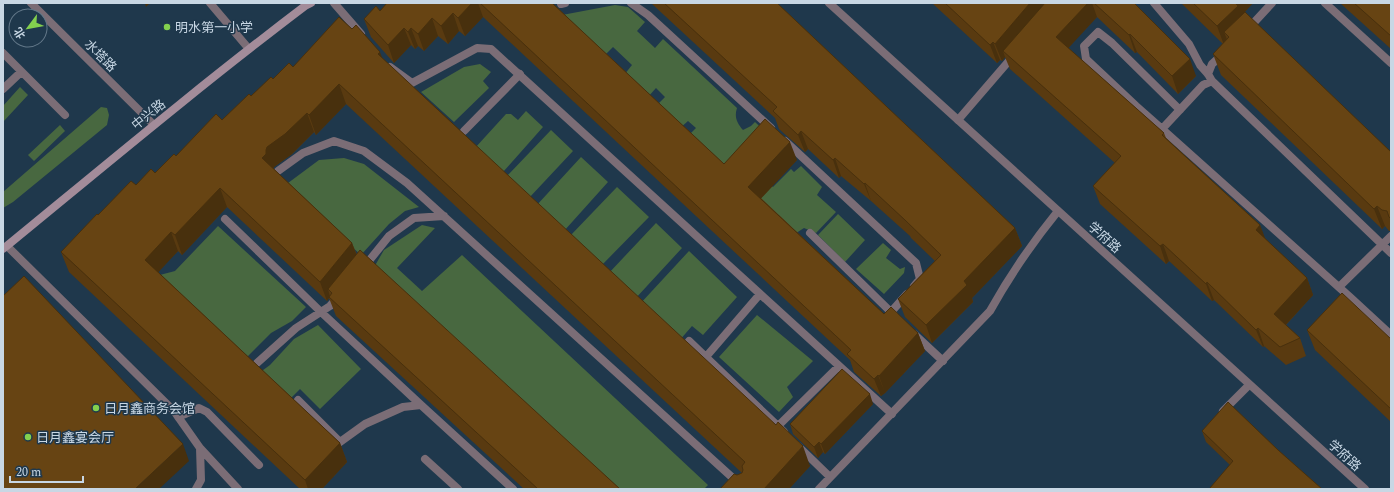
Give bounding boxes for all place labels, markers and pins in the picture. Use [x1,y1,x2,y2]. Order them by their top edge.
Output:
place label: 明水第一小学 [175,18,253,38]
marker: 明水第一小学 [162,22,172,32]
place label: 日月鑫商务会馆 [104,399,195,419]
marker: 日月鑫商务会馆 [91,403,101,413]
place label: 日月鑫宴会厅 [36,428,114,448]
marker: 日月鑫宴会厅 [23,432,33,442]

